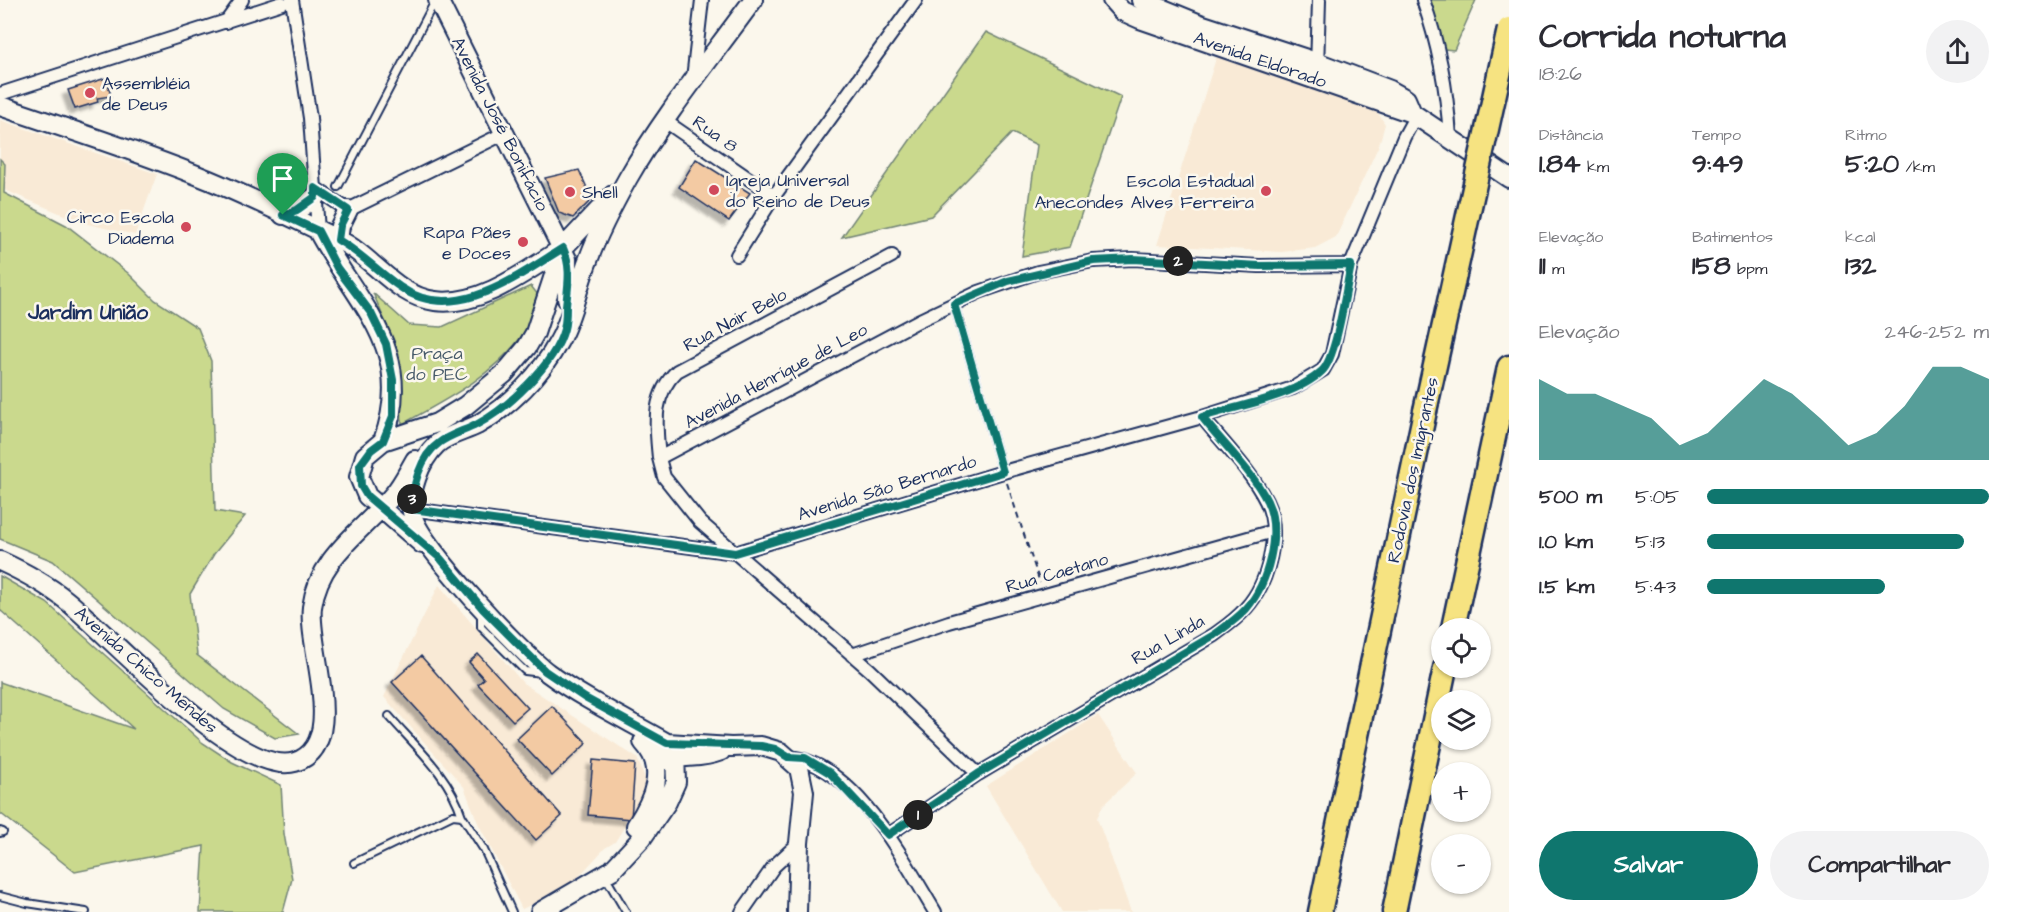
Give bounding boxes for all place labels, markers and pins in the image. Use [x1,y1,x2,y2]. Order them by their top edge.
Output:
place label: Assembléia de Deus [102,71,190,117]
marker: Assembléia de Deus [83,86,97,100]
pin [257,153,308,215]
place label: Igreja Universal do Reino de Deus [726,168,870,214]
place label: Escola Estadual Anecondes Alves Ferreira [1035,169,1254,215]
place label: Shell [582,180,618,205]
marker: Igreja Universal do Reino de Deus [707,183,721,197]
marker: Escola Estadual Anecondes Alves Ferreira [1259,184,1273,198]
marker: Shell [563,185,577,199]
place label: Circo Escola Diadema [67,205,174,251]
marker: Circo Escola Diadema [179,220,193,234]
place label: Rapa Pães e Doces [423,220,511,266]
marker: Rapa Pães e Doces [516,235,530,249]
pin: 2 [1163,246,1193,276]
pin: 3 [397,484,427,514]
pin: 1 [903,800,933,830]

